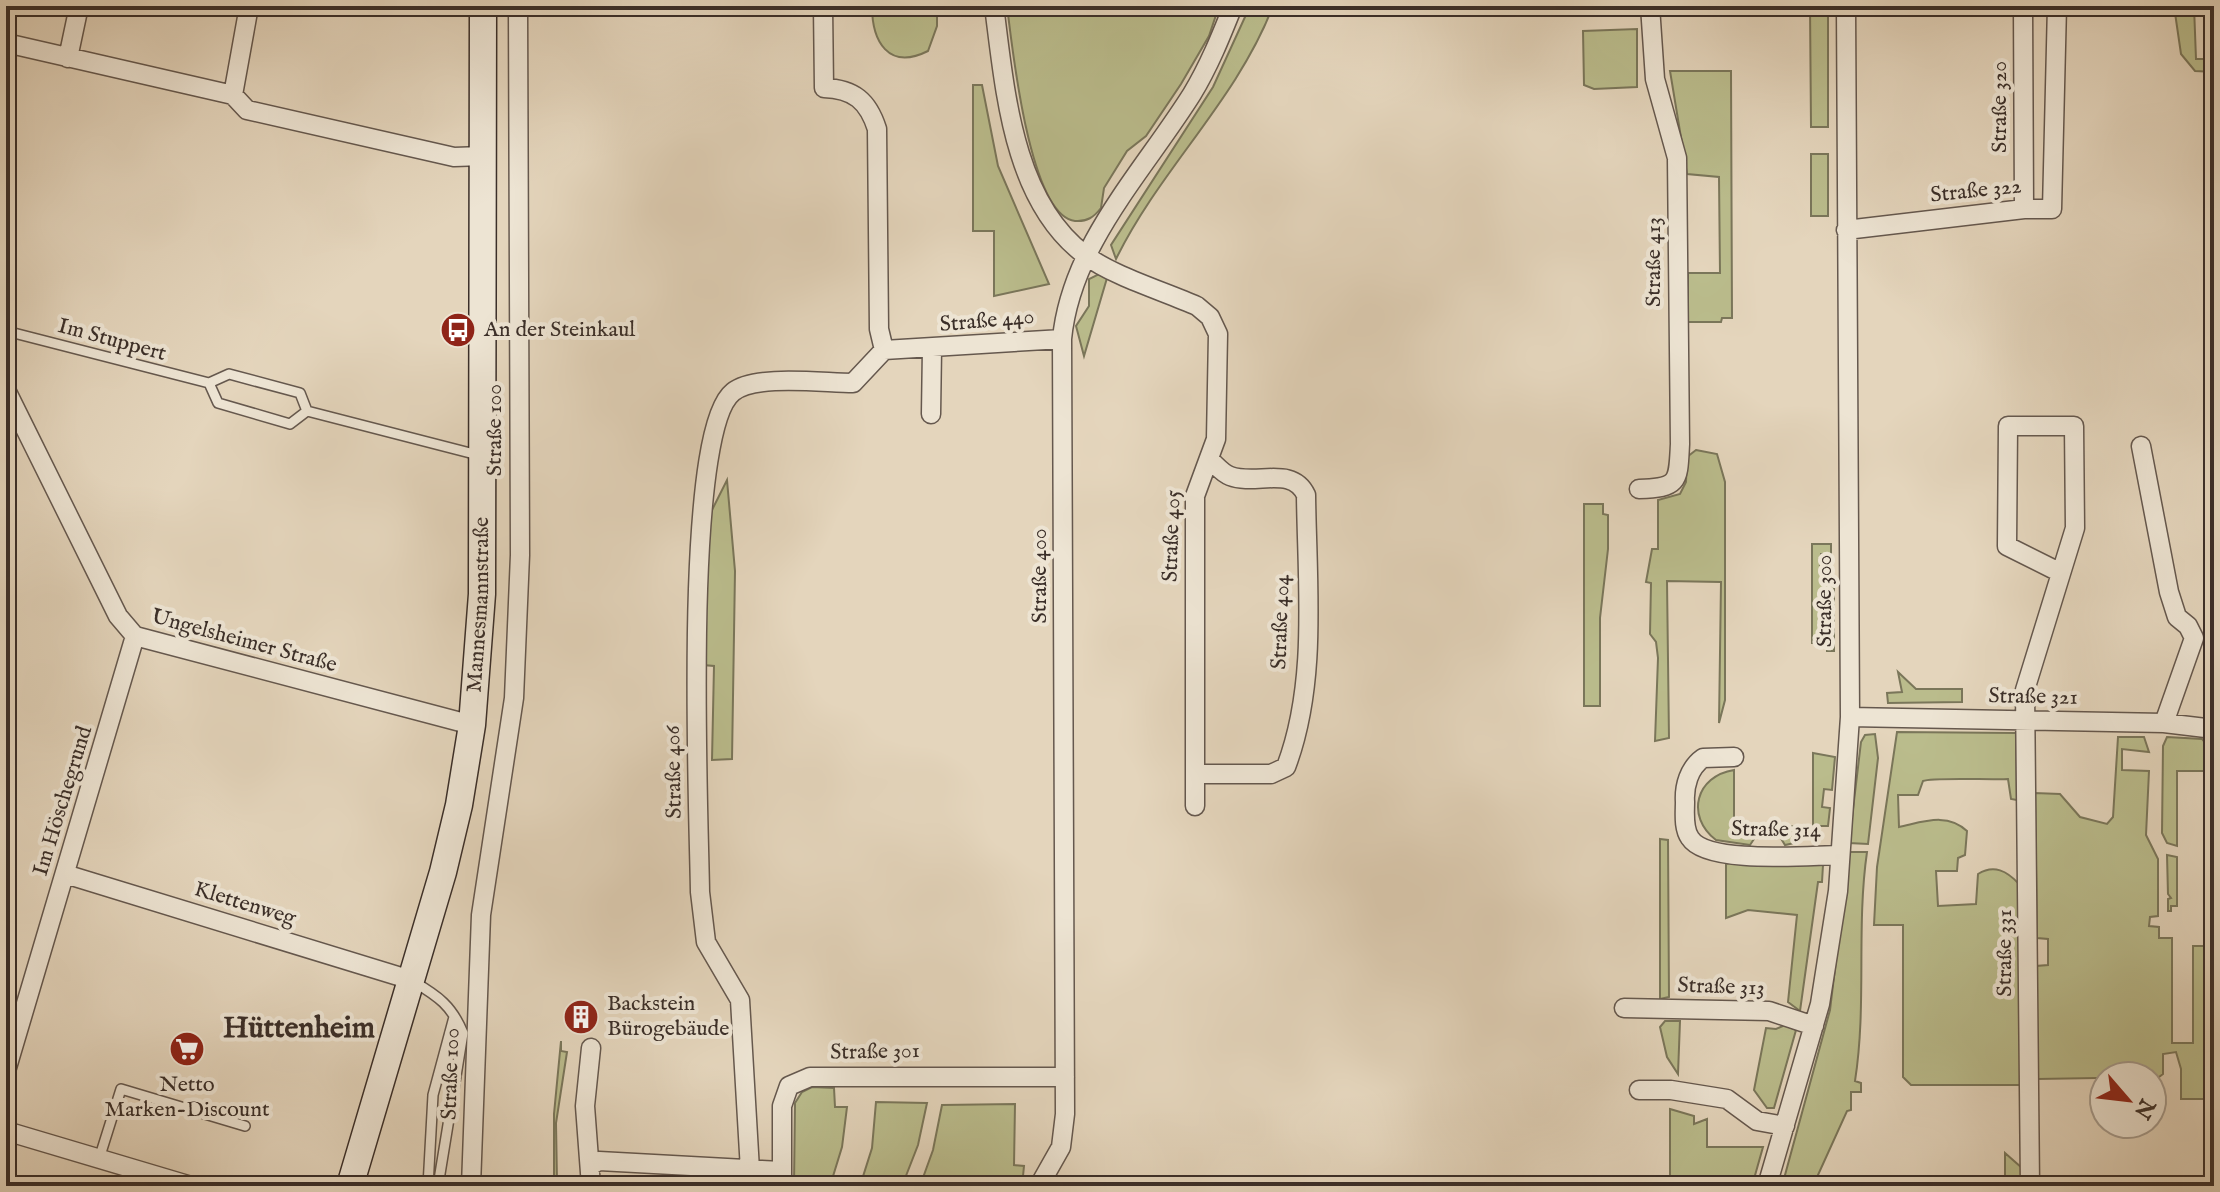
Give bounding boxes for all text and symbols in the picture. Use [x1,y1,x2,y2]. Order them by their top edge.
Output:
street label: Straße 320 [1986,61,2014,153]
street label: Straße 322 [1929,172,2023,210]
street label: Straße 413 [1640,217,1668,307]
street label: Straße 440 [938,303,1036,339]
bus stop icon: An der Steinkaul [439,311,477,349]
street label: Im Stuppert [55,312,170,368]
place label: An der Steinkaul [483,316,635,344]
street label: Straße 100 [481,384,509,476]
street label: Straße 405 [1156,489,1188,583]
street label: Mannesmannstraße [461,517,496,694]
street label: Straße 400 [1026,528,1054,624]
street label: Straße 300 [1811,555,1839,647]
street label: Straße 404 [1265,574,1297,670]
street label: Ungelsheimer Straße [148,603,340,679]
street label: Straße 321 [1988,682,2078,712]
street label: Im Höschegrund [27,722,99,879]
street label: Straße 406 [659,724,689,819]
street label: Straße 314 [1731,815,1821,845]
street label: Klettenweg [191,875,300,933]
street label: Straße 331 [1991,909,2019,997]
street label: Straße 313 [1677,971,1765,1003]
place label: Backstein Bürogebäude [607,990,729,1043]
building icon: Backstein Bürogebäude [562,998,600,1036]
district label: Hüttenheim [223,1010,375,1048]
street label: Straße 100 [435,1027,467,1121]
supermarket icon: Netto Marken-Discount [168,1030,206,1068]
street label: Straße 301 [830,1037,920,1067]
north arrow [2088,1060,2168,1140]
place label: Netto Marken-Discount [105,1071,270,1124]
text: N [2127,1093,2161,1123]

